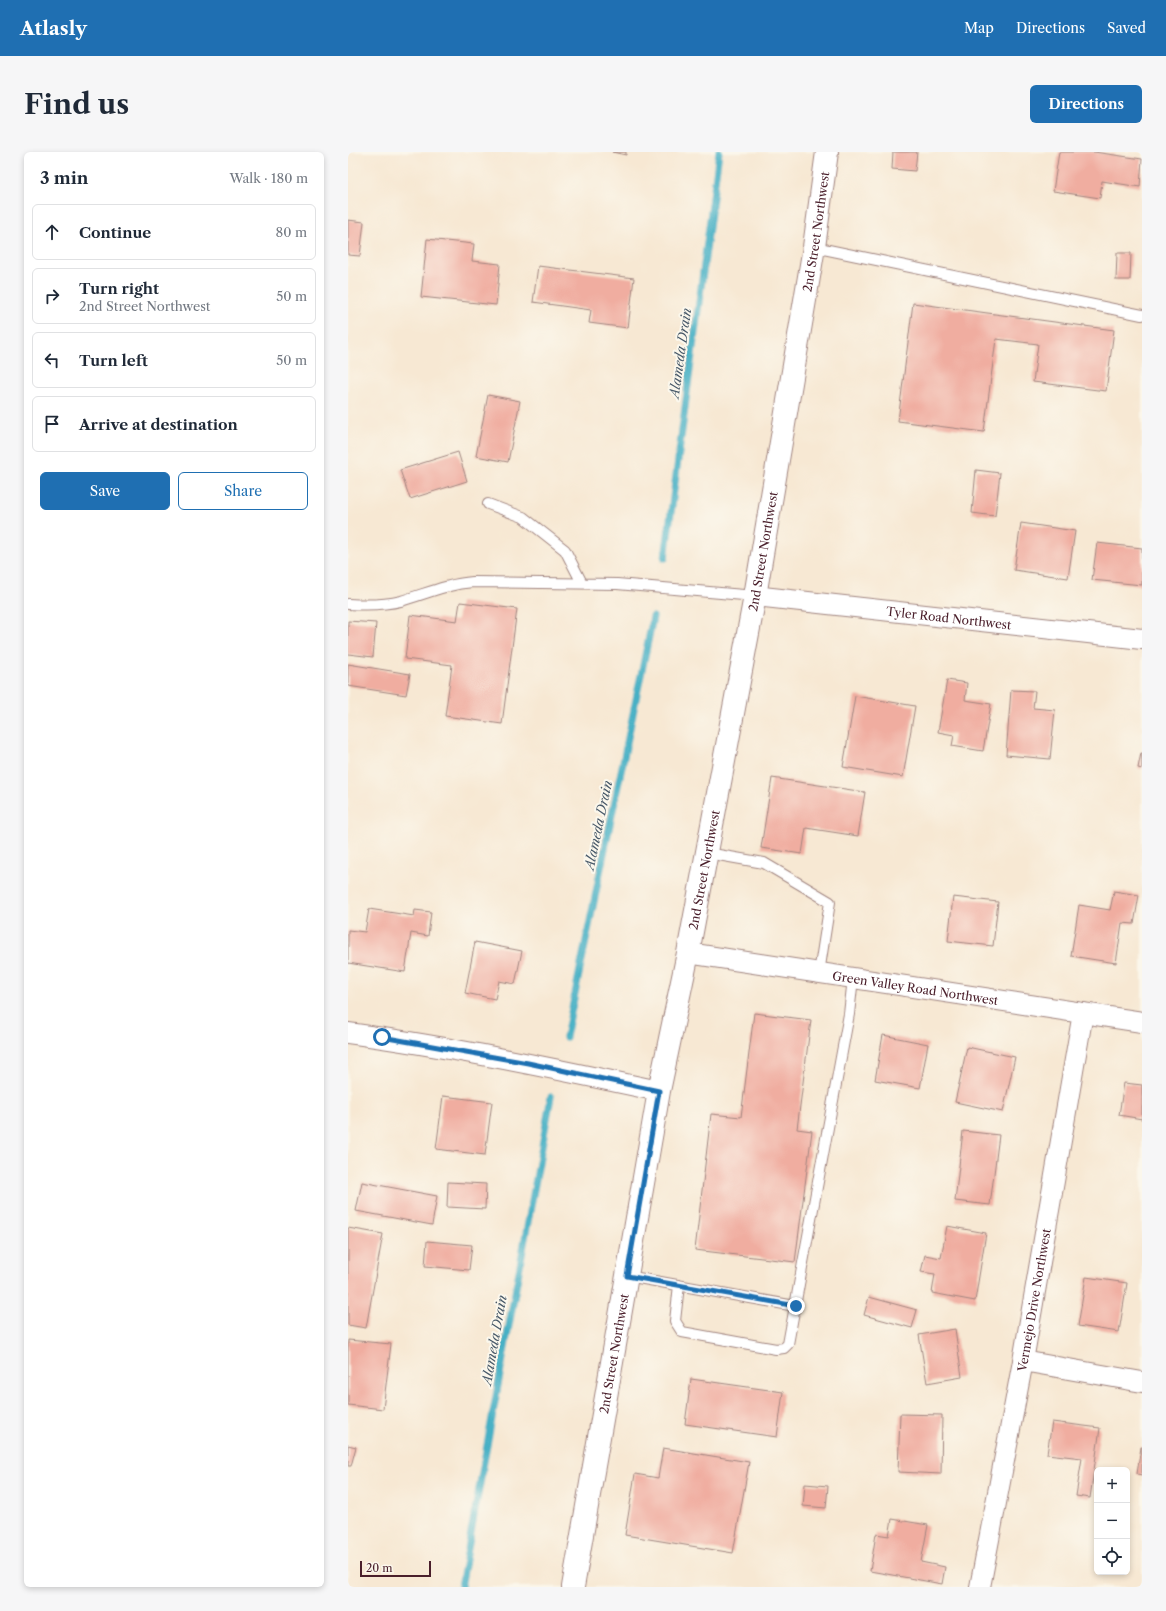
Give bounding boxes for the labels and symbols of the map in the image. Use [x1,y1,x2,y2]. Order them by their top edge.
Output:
street label: 2nd Street Northwest [799,170,832,293]
water label: Alameda Drain [665,307,694,401]
street label: 2nd Street Northwest [745,489,780,613]
street label: Tyler Road Northwest [886,603,1013,632]
water label: Alameda Drain [580,779,615,873]
street label: 2nd Street Northwest [685,808,722,931]
street label: Green Valley Road Northwest [831,968,1000,1008]
route start [373,1028,391,1046]
street label: Vermejo Drive Northwest [1013,1226,1053,1374]
street label: 2nd Street Northwest [596,1292,631,1415]
water label: Alameda Drain [478,1294,510,1388]
route end [787,1297,805,1315]
scale bar [360,1559,431,1578]

